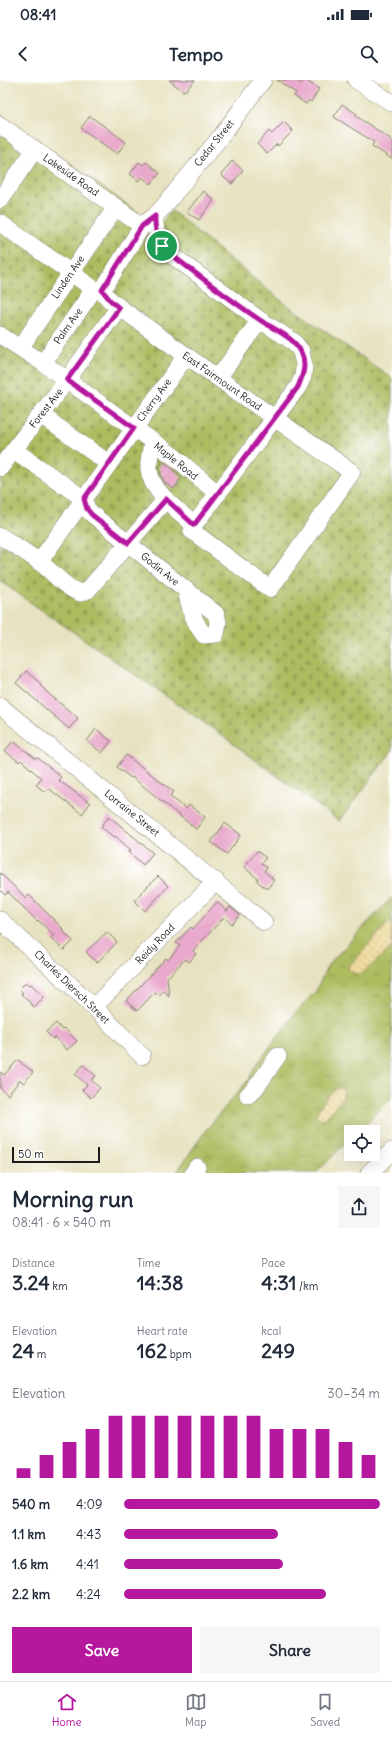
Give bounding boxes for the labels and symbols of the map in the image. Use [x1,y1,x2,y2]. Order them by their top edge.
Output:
street label: Cedar Street [191,116,237,169]
street label: Lakeside Road [41,151,102,199]
pin [145,229,179,263]
street label: Linden Ave [49,253,87,301]
street label: Palm Ave [51,305,85,347]
street label: East Fairmount Road [180,349,264,413]
street label: Cherry Ave [134,376,174,424]
street label: Forest Ave [26,386,66,430]
street label: Maple Road [151,439,201,483]
street label: Godin Ave [138,550,182,588]
street label: Lorraine Street [102,787,163,840]
street label: Reidy Road [133,921,178,967]
street label: Charles Diersch Street [32,948,113,1027]
scale bar [12,1145,100,1164]

